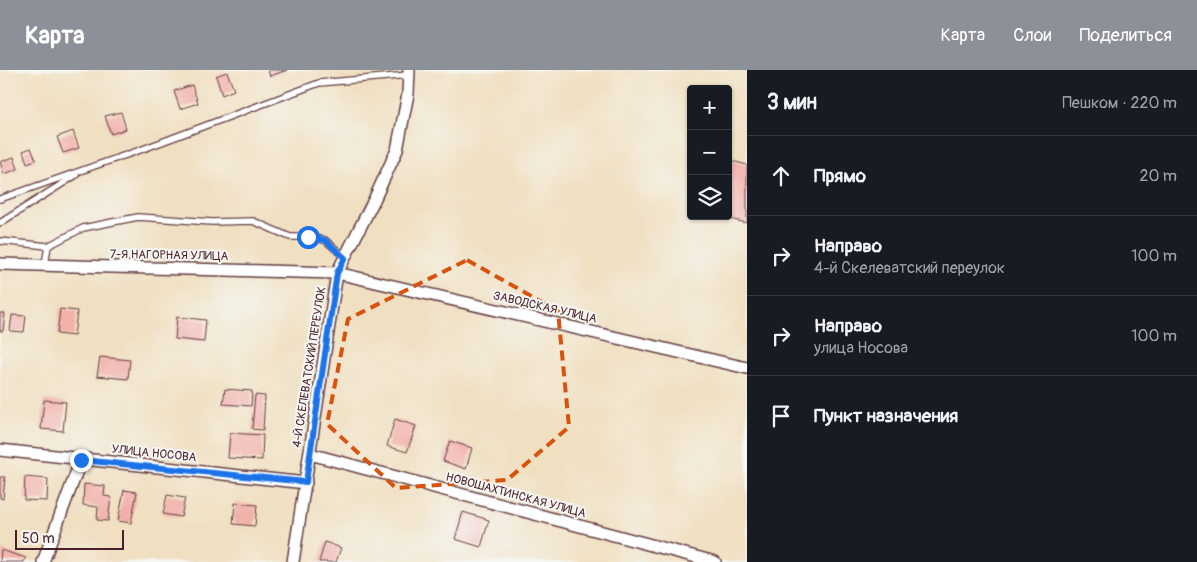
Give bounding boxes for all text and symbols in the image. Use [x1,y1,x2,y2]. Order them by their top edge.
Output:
text: Карта [25,21,84,50]
text: Карта [941,24,985,47]
text: Слои [1013,24,1051,47]
text: Поделиться [1079,24,1172,47]
map controls [687,85,732,220]
button: + [687,85,732,130]
text: 3 мин [767,89,817,116]
text: Пешком · 220 m [1062,93,1177,113]
button: − [687,130,732,175]
icon: ahead [767,162,795,190]
text: Прямо [814,164,866,188]
text: 20 m [1139,166,1177,186]
button: layers [687,175,732,220]
route start [297,226,320,249]
text: Направо [814,234,882,258]
icon: right [767,242,795,270]
text: 100 m [1131,246,1177,266]
street label: 7-Я НАГОРНАЯ УЛИЦА [110,247,229,264]
text: 4-й Скелеватский переулок [814,258,1005,278]
street label: 4-Й СКЕЛЕВАТСКИЙ ПЕРЕУЛОК [289,285,330,449]
street label: ЗАВОДСКАЯ УЛИЦА [491,288,598,327]
text: Направо [814,314,882,338]
icon: right [767,322,795,350]
text: 100 m [1131,326,1177,346]
text: улица Носова [814,338,908,358]
icon: arrive [767,402,795,430]
text: Пункт назначения [814,404,958,428]
street label: УЛИЦА НОСОВА [111,442,197,465]
route end [70,449,93,472]
street label: НОВОШАХТИНСКАЯ УЛИЦА [444,470,588,522]
scale bar [15,527,124,550]
text: 50 m [22,530,55,547]

